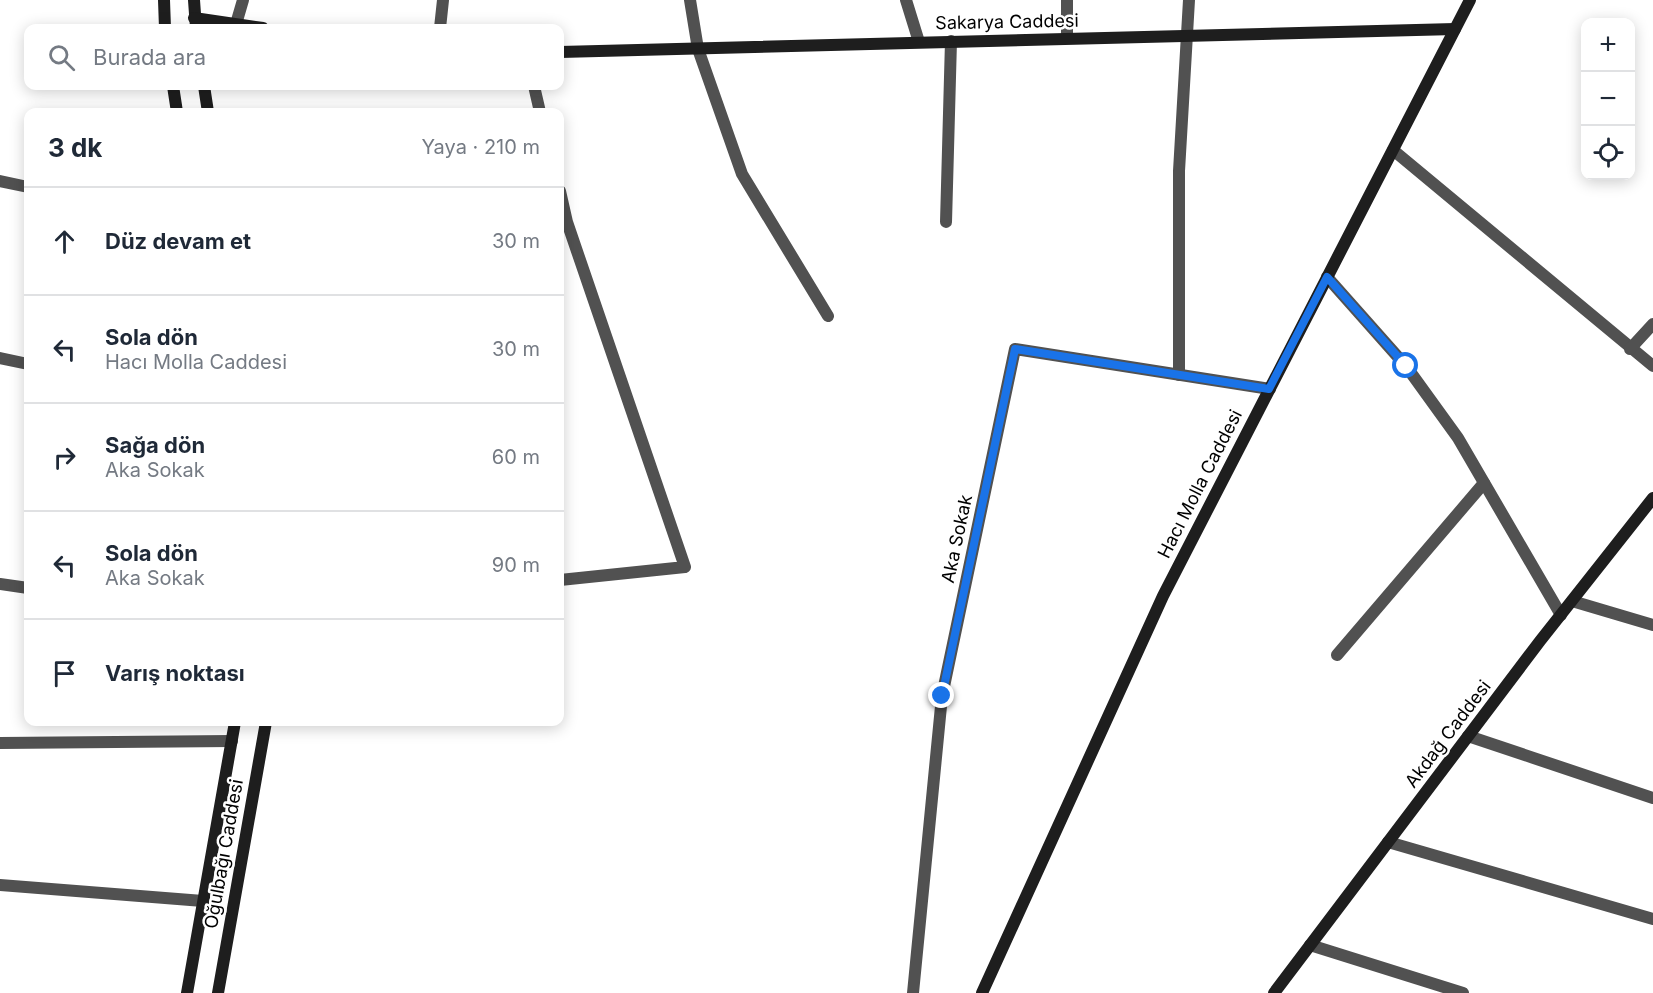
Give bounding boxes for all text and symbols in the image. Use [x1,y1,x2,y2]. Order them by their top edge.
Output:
street label: Sakarya Caddesi [935,10,1079,33]
map controls [1581,18,1635,180]
button: + [1581,18,1635,72]
search box [24,24,564,90]
icon: search [45,41,78,74]
text: Burada ara [93,44,206,70]
button: − [1581,72,1635,126]
button: locate [1581,126,1635,180]
text: 3 dk [48,132,102,163]
text: Yaya · 210 m [421,135,540,159]
icon: ahead [48,225,81,258]
text: Düz devam et [105,228,251,254]
text: 30 m [492,229,540,253]
text: Sola dön [105,324,198,350]
icon: left [48,333,81,366]
text: 30 m [492,337,540,361]
text: Hacı Molla Caddesi [105,350,287,374]
route start [1392,352,1418,378]
street label: Hacı Molla Caddesi [1153,406,1246,562]
text: Sağa dön [105,432,205,458]
icon: right [48,441,81,474]
text: 60 m [492,445,540,469]
text: Aka Sokak [105,458,205,482]
street label: Aka Sokak [937,493,976,585]
text: Sola dön [105,540,198,566]
icon: left [48,549,81,582]
text: 90 m [492,553,540,577]
text: Aka Sokak [105,566,205,590]
icon: arrive [48,657,81,690]
text: Varış noktası [105,660,245,686]
street label: Akdağ Caddesi [1400,676,1495,791]
route end [928,682,954,708]
street label: Oğulbağı Caddesi [200,778,247,930]

